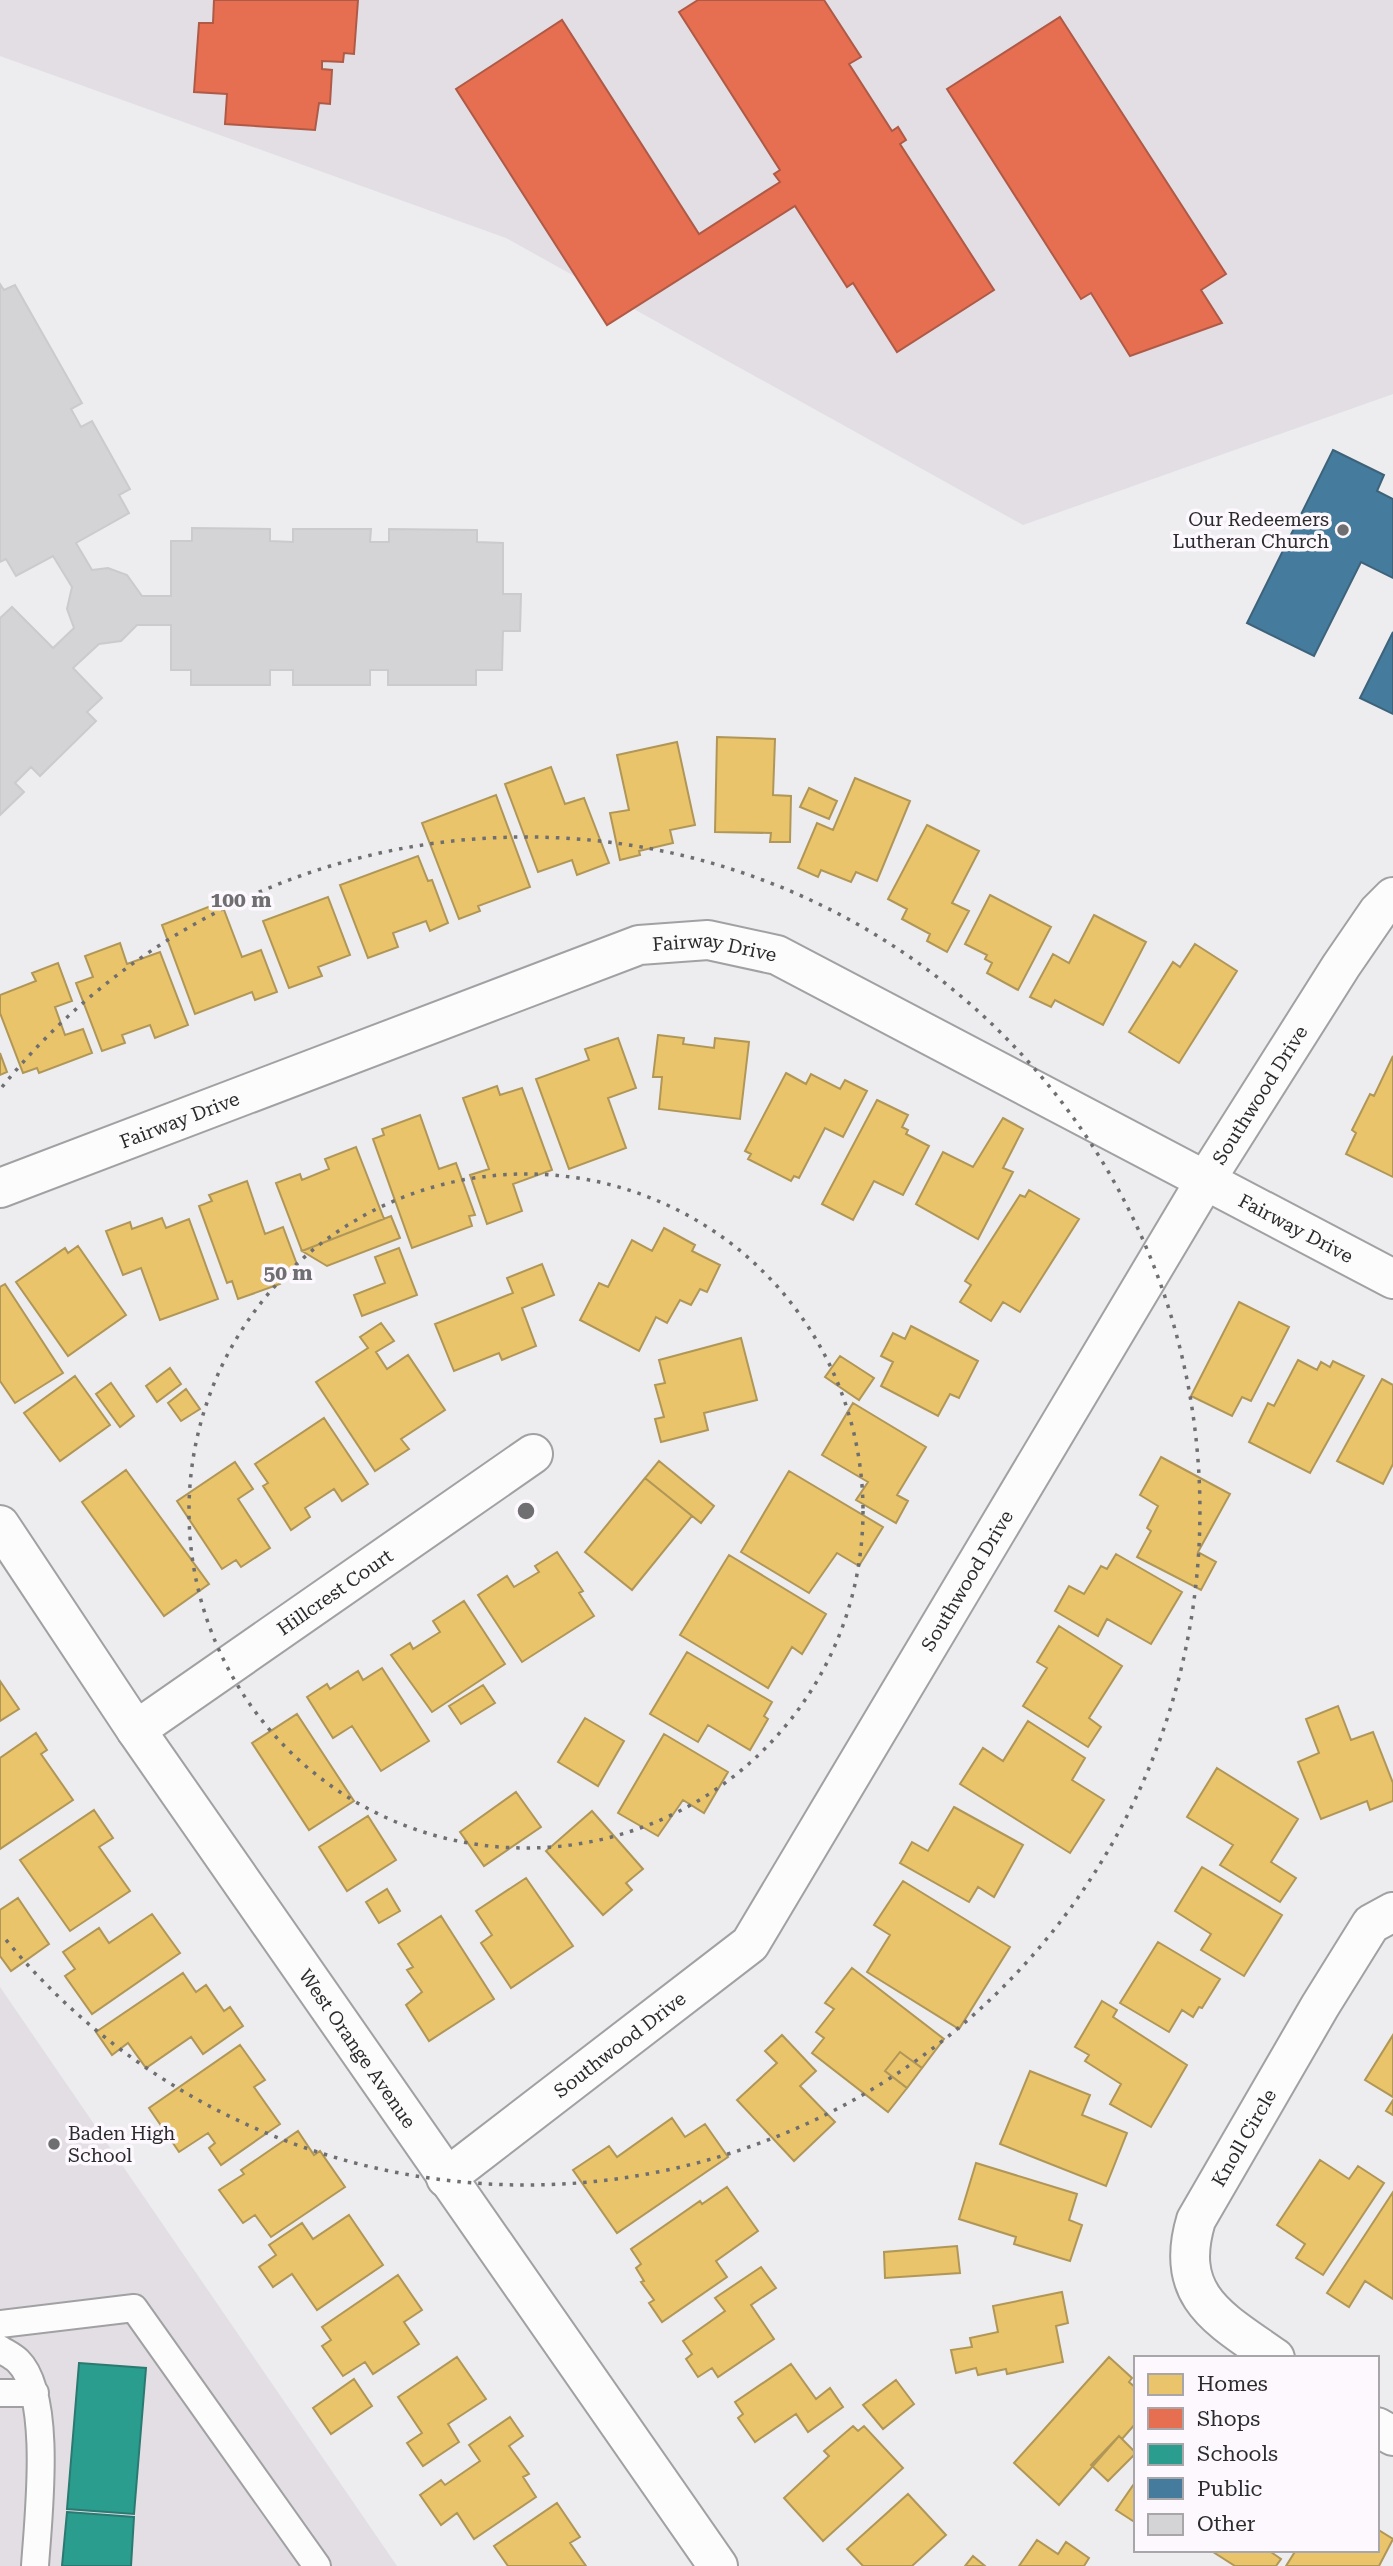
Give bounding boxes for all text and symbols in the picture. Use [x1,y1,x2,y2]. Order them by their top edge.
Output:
place label: Our Redeemers Lutheran Church [1173,508,1329,553]
marker: Our Redeemers Lutheran Church [1335,522,1351,538]
text: 100 m [211,888,271,912]
street label: Fairway Drive [652,928,779,966]
street label: Southwood Drive [1207,1021,1312,1169]
street label: Fairway Drive [117,1087,242,1153]
street label: Fairway Drive [1235,1189,1357,1268]
text: 50 m [263,1261,313,1285]
centre of rings [514,1499,538,1523]
street label: Southwood Drive [916,1506,1018,1655]
street label: Hillcrest Court [272,1544,397,1640]
street label: West Orange Avenue [294,1964,421,2133]
street label: Southwood Drive [549,1986,690,2102]
street label: Knoll Circle [1207,2085,1281,2190]
place label: Baden High School [68,2122,175,2167]
marker: Baden High School [46,2136,62,2152]
legend [1134,2356,1379,2552]
text: Homes [1197,2372,1268,2396]
text: Shops [1197,2407,1260,2431]
text: Schools [1197,2442,1278,2466]
text: Public [1197,2477,1263,2501]
text: Other [1197,2512,1256,2536]

